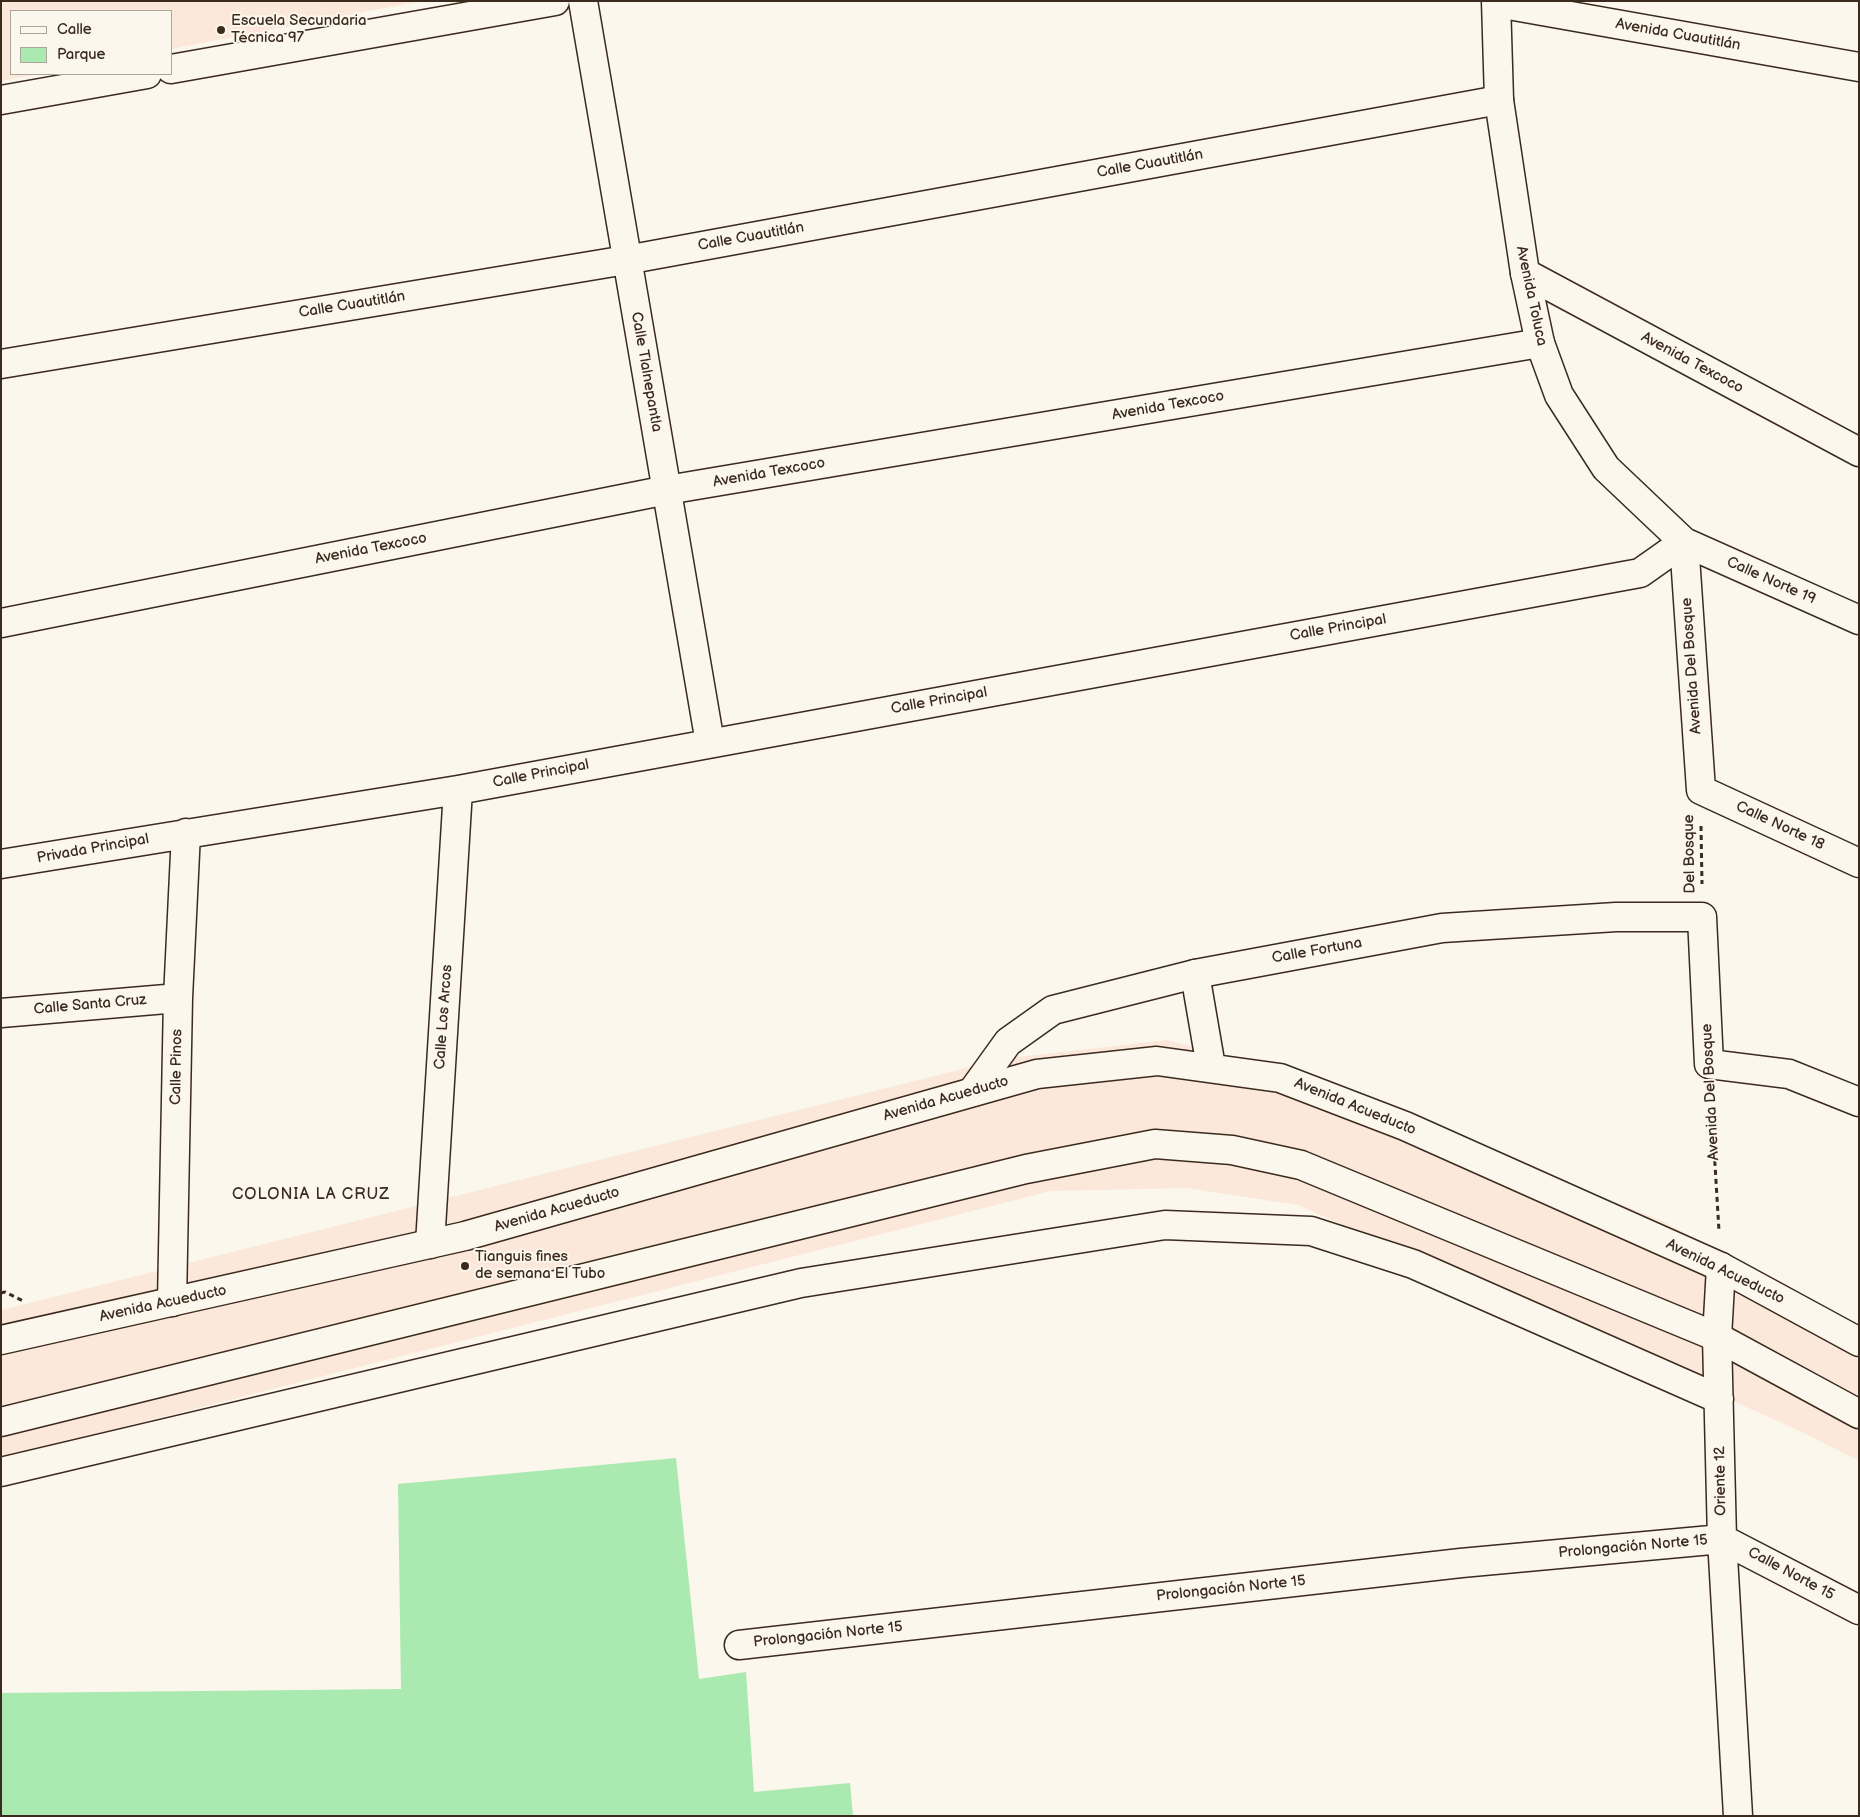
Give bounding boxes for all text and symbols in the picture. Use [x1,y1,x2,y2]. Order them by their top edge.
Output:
legend [10,10,172,75]
place label: Escuela Secundaria Técnica 97 [231,12,367,47]
street label: Avenida Cuautitlán [1614,15,1742,55]
text: Calle [57,20,92,39]
marker: Escuela Secundaria Técnica 97 [215,24,227,36]
text: Parque [57,45,105,64]
street label: Calle Cuautitlán [1096,146,1204,182]
street label: Calle Cuautitlán [697,219,805,255]
street label: Avenida Toluca [1512,244,1550,348]
street label: Calle Cuautitlán [298,288,406,322]
street label: Calle Tlalnepantla [627,311,665,433]
street label: Avenida Texcoco [1638,328,1746,398]
street label: Avenida Texcoco [1111,387,1225,425]
street label: Avenida Texcoco [712,454,826,492]
street label: Avenida Texcoco [314,529,428,569]
street label: Calle Norte 19 [1724,553,1818,609]
street label: Avenida Del Bosque [1678,597,1706,735]
street label: Calle Principal [1288,611,1388,645]
street label: Calle Principal [889,684,989,718]
street label: Calle Principal [491,756,591,792]
street label: Calle Norte 18 [1733,798,1827,854]
street label: Del Bosque [1680,814,1700,894]
street label: Privada Principal [36,830,150,868]
street label: Calle Fortuna [1271,934,1363,968]
street label: Calle Los Arcos [431,964,457,1070]
street label: Calle Santa Cruz [33,991,147,1019]
street label: Avenida Del Bosque [1698,1023,1724,1161]
street label: Calle Pinos [167,1029,187,1105]
street label: Avenida Acueducto [881,1072,1011,1126]
street label: Avenida Acueducto [1292,1074,1418,1140]
street label: Avenida Acueducto [492,1183,622,1237]
district label: COLONIA LA CRUZ [230,1185,392,1205]
street label: Avenida Acueducto [1663,1236,1787,1308]
place label: Tianguis fines de semana El Tubo [475,1248,605,1283]
marker: Tianguis fines de semana El Tubo [459,1260,471,1272]
street label: Avenida Acueducto [98,1282,228,1326]
street label: Oriente 12 [1711,1446,1731,1516]
street label: Prolongación Norte 15 [1558,1532,1708,1562]
street label: Calle Norte 15 [1745,1544,1837,1604]
street label: Prolongación Norte 15 [1156,1572,1306,1606]
street label: Prolongación Norte 15 [753,1618,903,1652]

